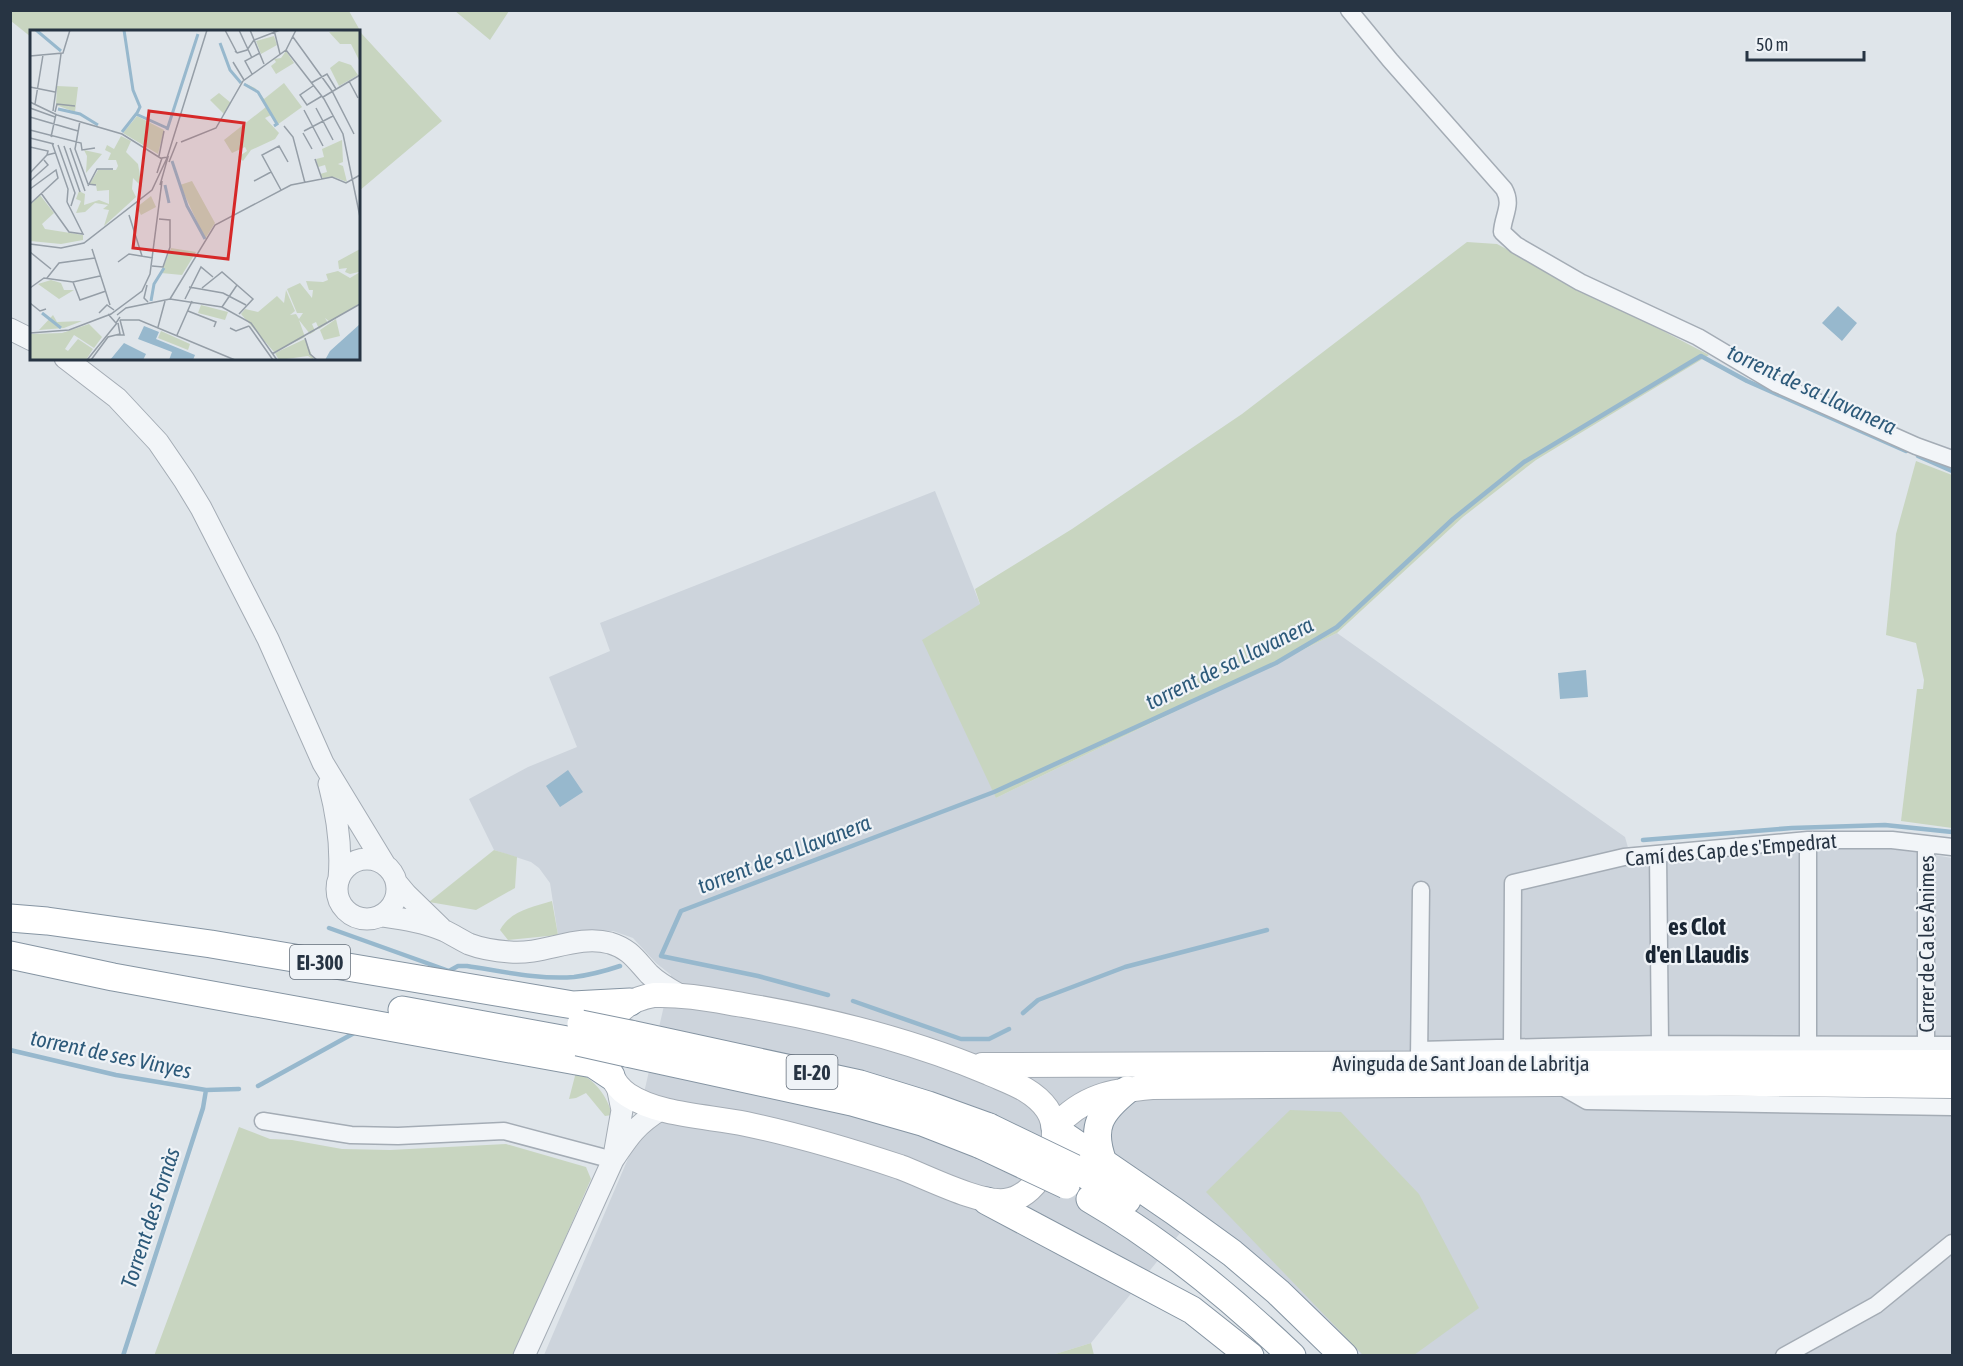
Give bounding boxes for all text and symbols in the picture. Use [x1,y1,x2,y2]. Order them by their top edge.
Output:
scale bar [1747,24,1864,62]
inset map [30,30,360,360]
text: 50 m [1756,34,1788,55]
water label: torrent de sa Llavanera [1723,338,1901,440]
water label: torrent de sa Llavanera [1141,611,1317,715]
water label: torrent de sa Llavanera [694,809,874,899]
street label: Camí des Cap de s'Empedrat [1624,828,1838,870]
street label: Carrer de Ca les Ànimes [1914,855,1938,1033]
district label: es Clot d'en Llaudis [1645,913,1749,968]
road number: EI-300 [290,945,350,979]
water label: torrent de ses Vinyes [28,1024,194,1084]
street label: Avinguda de Sant Joan de Labritja [1332,1051,1590,1075]
road number: EI-20 [786,1055,838,1089]
water label: Torrent des Fornàs [115,1144,185,1292]

